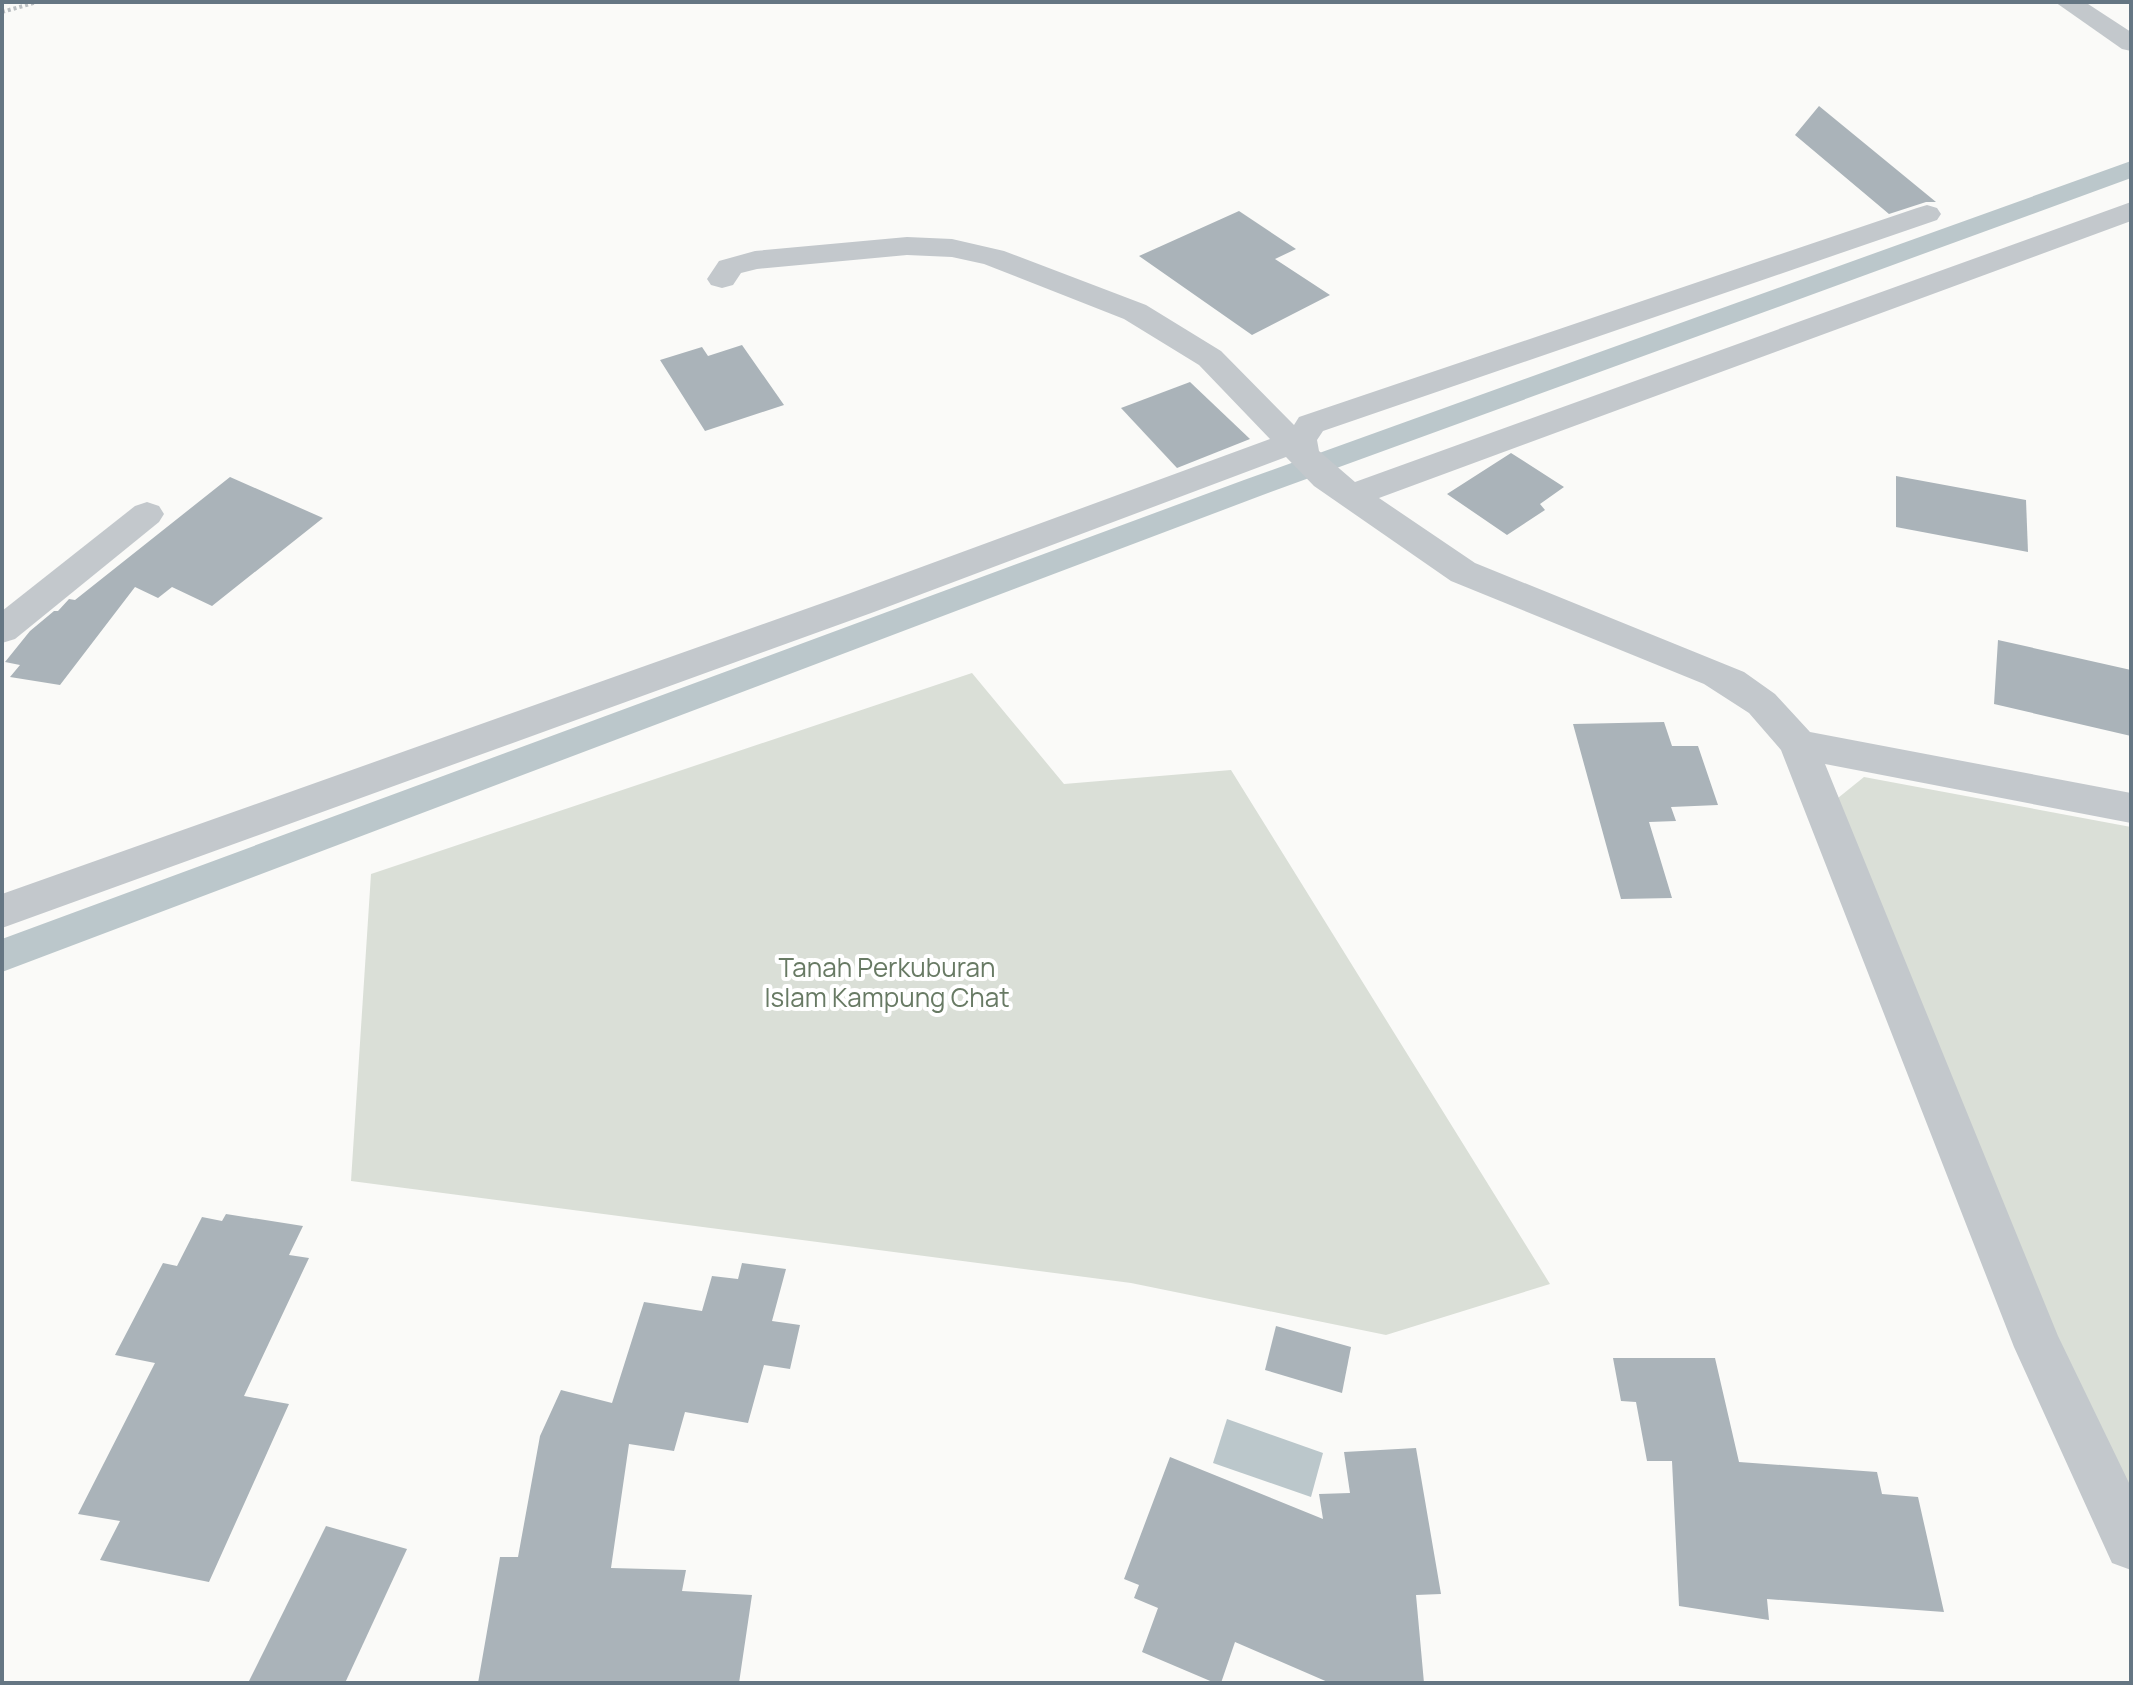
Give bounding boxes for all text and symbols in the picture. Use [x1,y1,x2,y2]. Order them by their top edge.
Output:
park label: Tanah Perkuburan Islam Kampung Chat [764,949,1010,1015]

